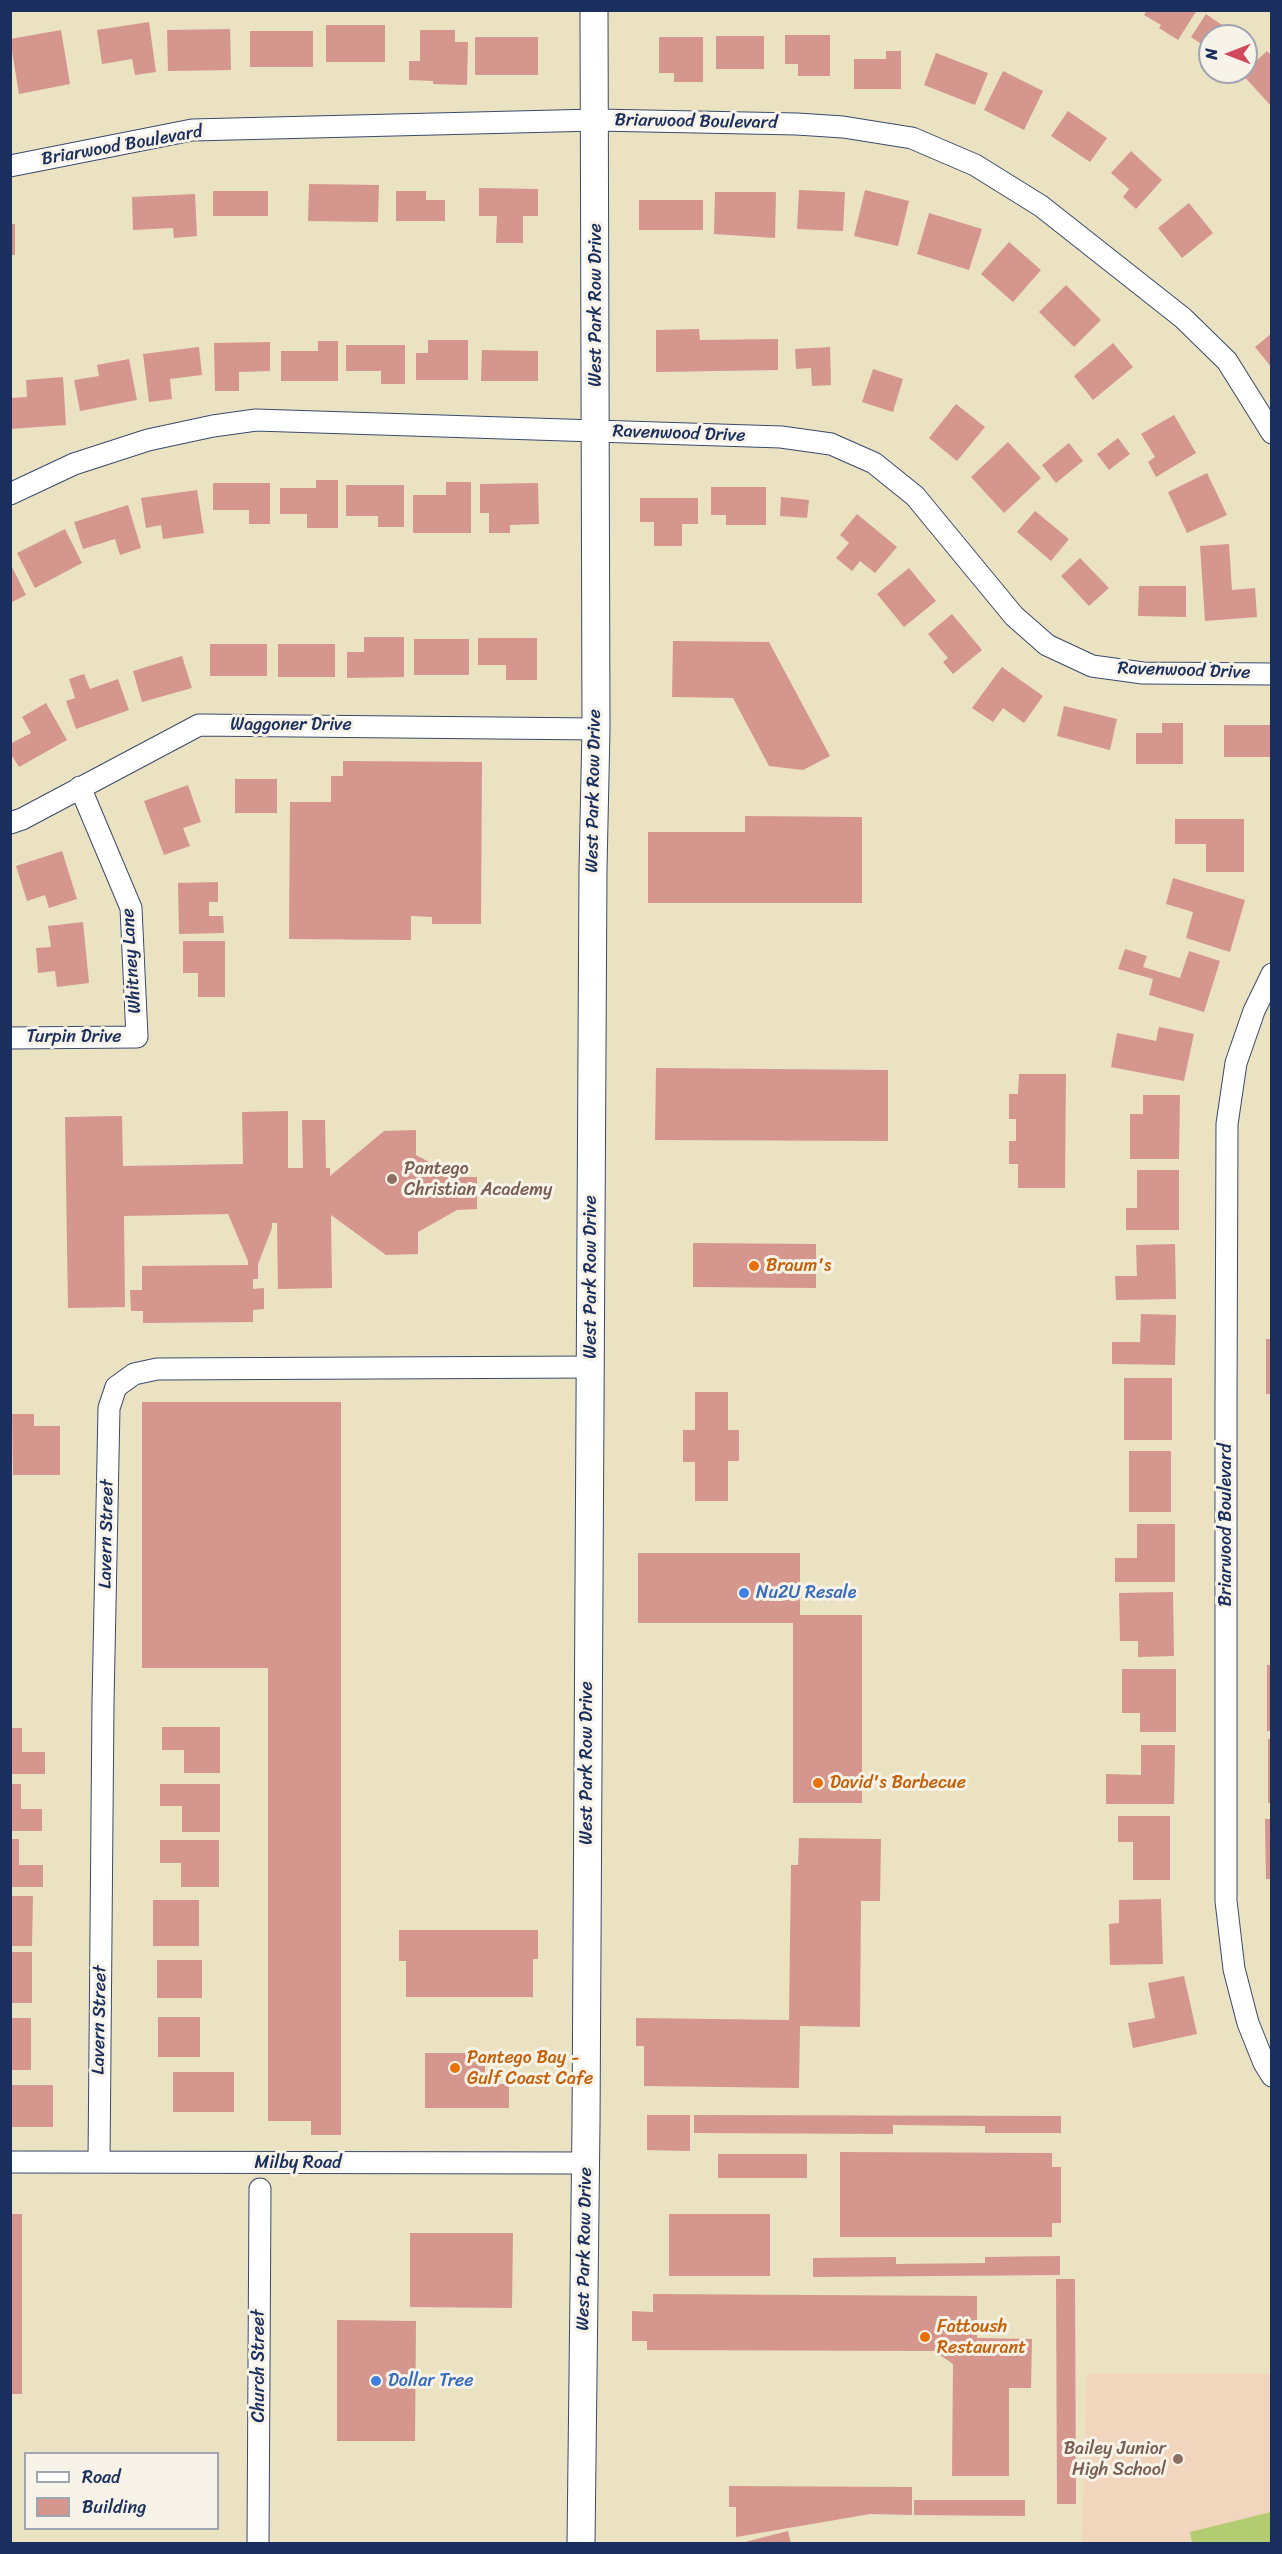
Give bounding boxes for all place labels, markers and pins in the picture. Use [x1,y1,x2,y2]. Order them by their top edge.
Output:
place label: Pantego Christian Academy [404,1158,552,1200]
marker: Pantego Christian Academy [385,1172,399,1186]
place label: Braum's [766,1255,831,1277]
marker: Braum's [747,1259,761,1273]
place label: Nu2U Resale [756,1582,856,1604]
marker: Nu2U Resale [737,1586,751,1600]
place label: David's Barbecue [830,1772,966,1794]
marker: David's Barbecue [811,1776,825,1790]
place label: Pantego Bay - Gulf Coast Cafe [467,2047,593,2090]
marker: Pantego Bay - Gulf Coast Cafe [448,2061,462,2075]
place label: Fattoush Restaurant [937,2316,1026,2358]
marker: Fattoush Restaurant [918,2330,932,2344]
place label: Dollar Tree [388,2370,474,2392]
marker: Dollar Tree [369,2374,383,2388]
place label: Bailey Junior High School [1064,2438,1166,2480]
marker: Bailey Junior High School [1171,2452,1185,2466]

